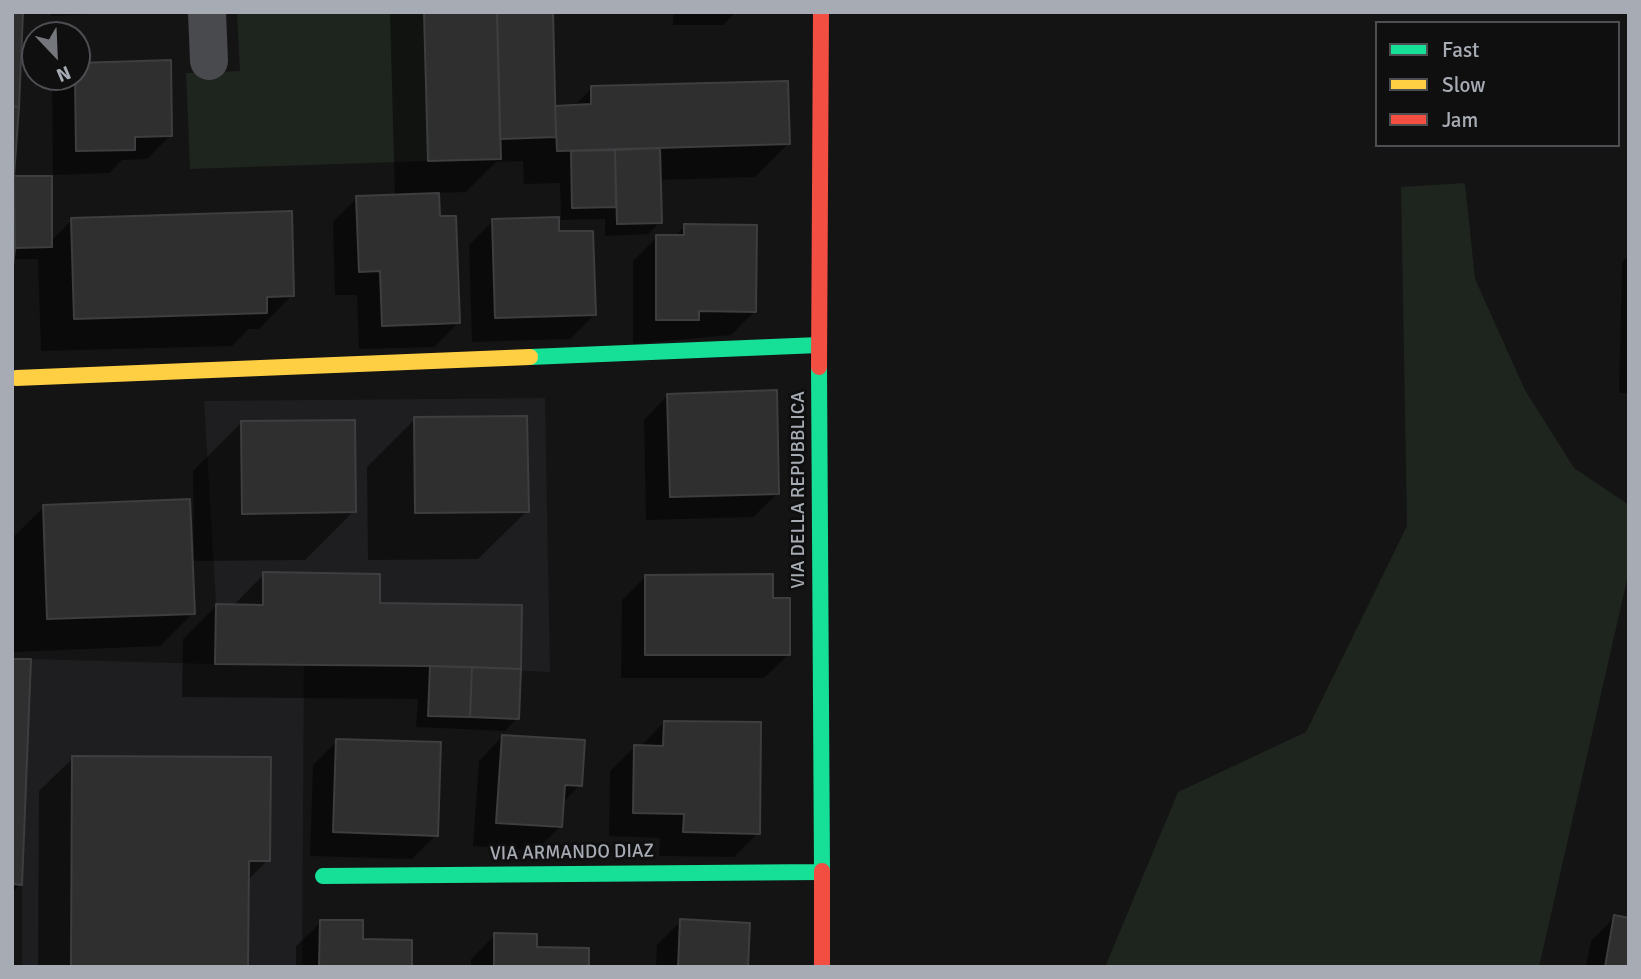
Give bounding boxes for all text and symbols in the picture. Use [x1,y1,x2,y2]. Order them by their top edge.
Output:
north arrow [21,21,91,91]
legend [1375,21,1620,147]
text: Fast [1442,37,1479,63]
text: N [53,60,74,87]
text: Slow [1442,72,1486,98]
text: Jam [1442,107,1478,133]
street label: VIA DELLA REPUBBLICA [788,391,810,589]
street label: VIA ARMANDO DIAZ [490,840,654,866]

